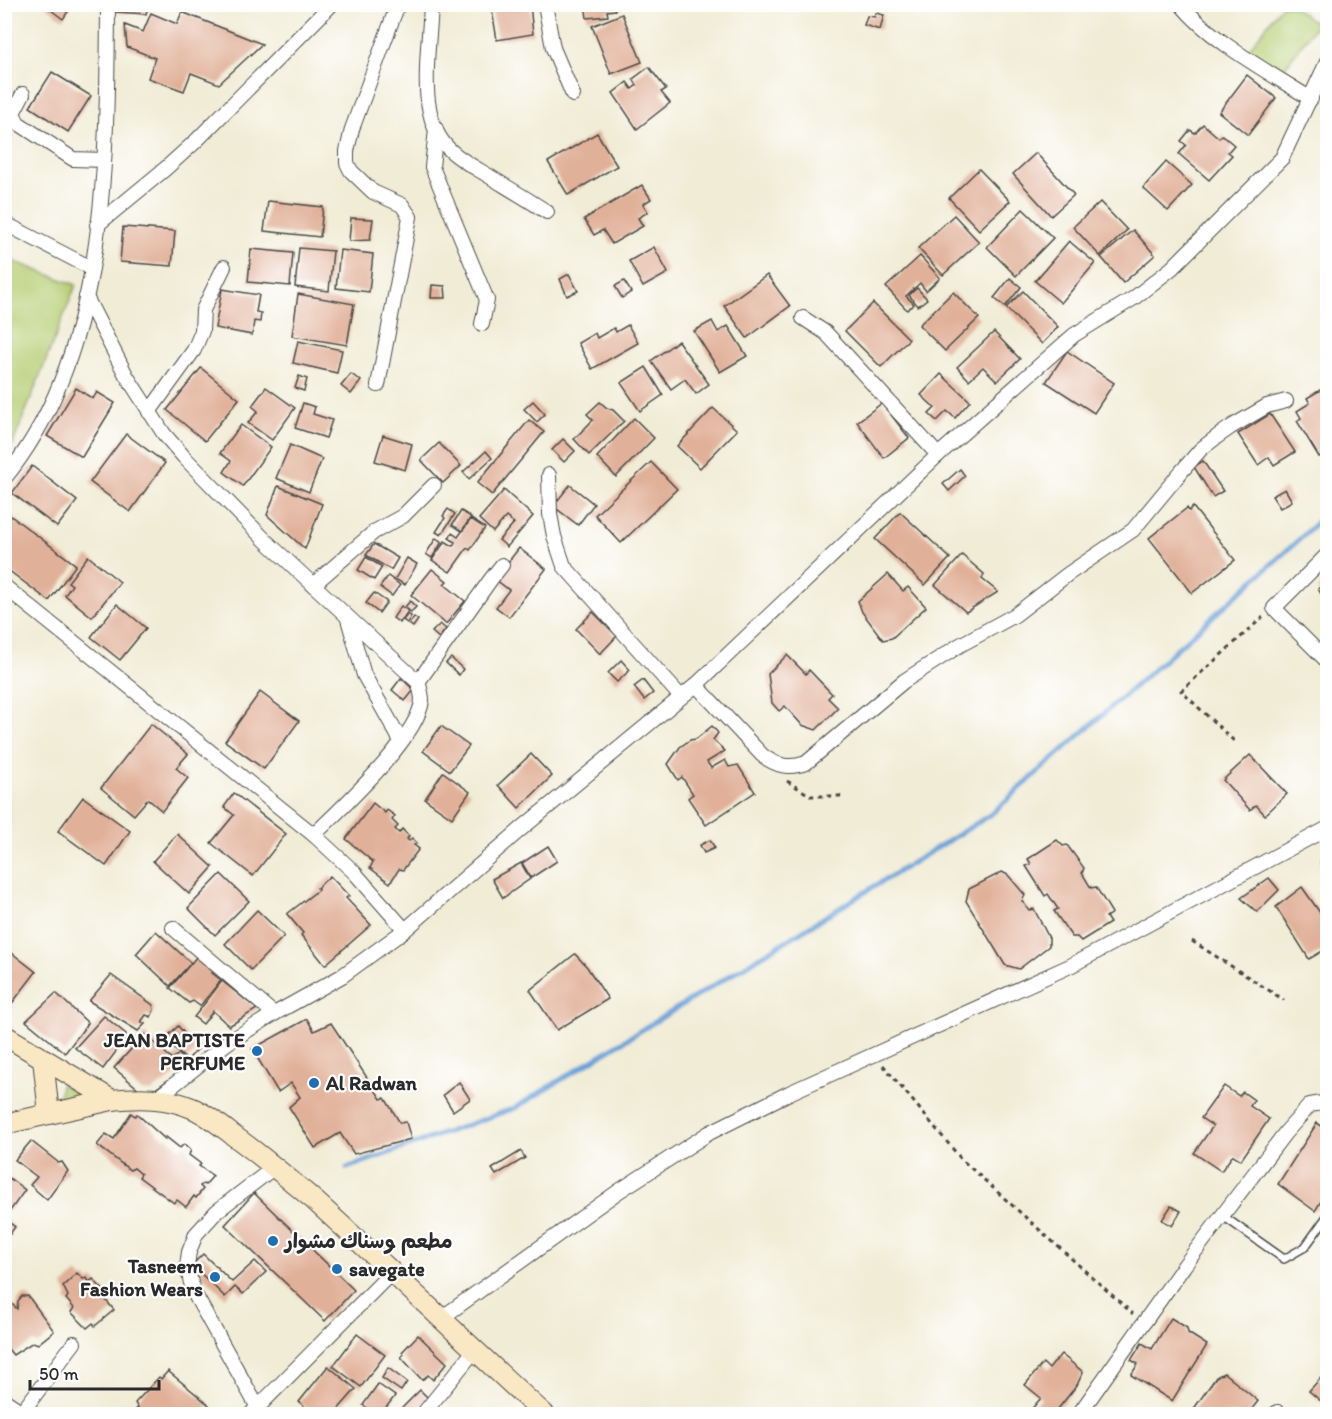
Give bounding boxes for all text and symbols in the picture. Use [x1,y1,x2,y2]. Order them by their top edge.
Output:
place label: JEAN BAPTISTE PERFUME [103,1028,245,1075]
marker: JEAN BAPTISTE PERFUME [250,1044,264,1058]
place label: Al Radwan [325,1071,418,1095]
marker: Al Radwan [307,1076,321,1090]
place label: مطعم وسناك مشوار [283,1229,453,1256]
marker: مطعم وسناك مشوار [266,1234,280,1248]
place label: Tasneem Fashion Wears [80,1254,203,1301]
place label: savegate [349,1257,425,1282]
marker: savegate [330,1262,344,1276]
marker: Tasneem Fashion Wears [208,1270,222,1284]
scale bar [30,1353,159,1391]
text: 50 m [39,1363,79,1385]

